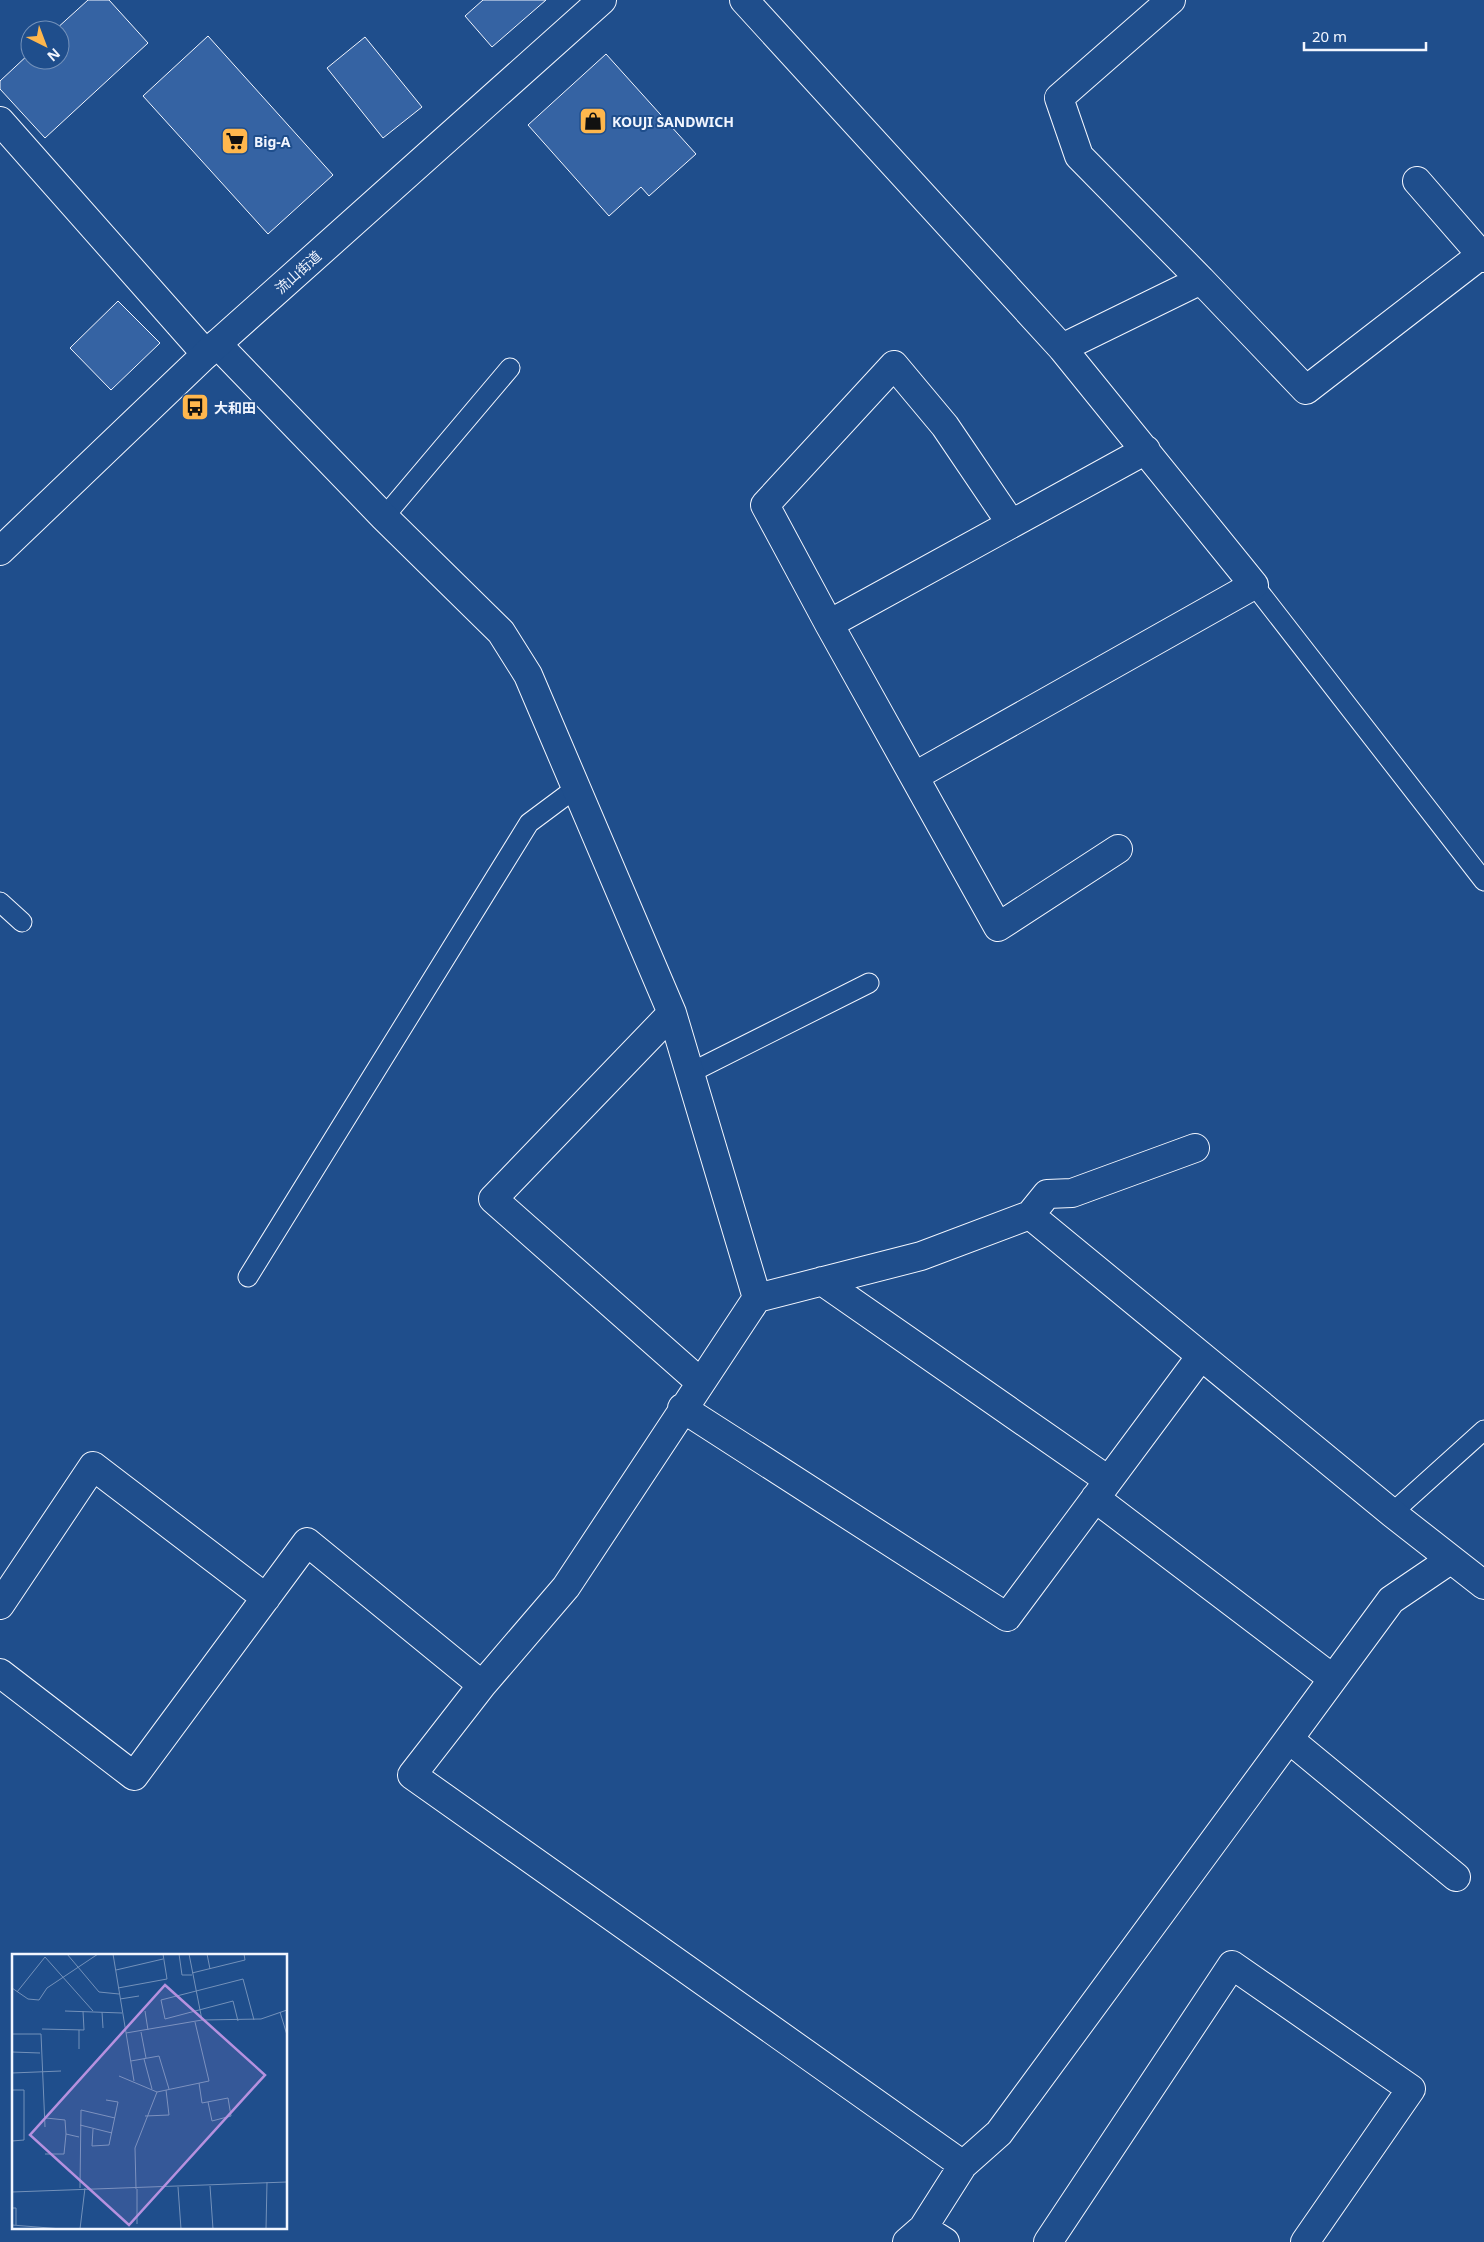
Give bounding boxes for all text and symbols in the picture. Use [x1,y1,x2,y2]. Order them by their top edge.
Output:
north arrow [20,20,70,70]
scale bar [1304,20,1426,52]
text: 20 m [1312,26,1347,46]
text: N [43,44,65,66]
shop icon: KOUJI SANDWICH [578,106,608,136]
place label: KOUJI SANDWICH [612,112,734,131]
supermarket icon: Big-A [220,126,250,156]
place label: Big-A [254,132,291,151]
street label: 流山街道 [271,246,325,298]
bus stop icon: 大和田 [180,392,210,422]
place label: 大和田 [214,398,256,417]
inset map [12,1954,288,2230]

